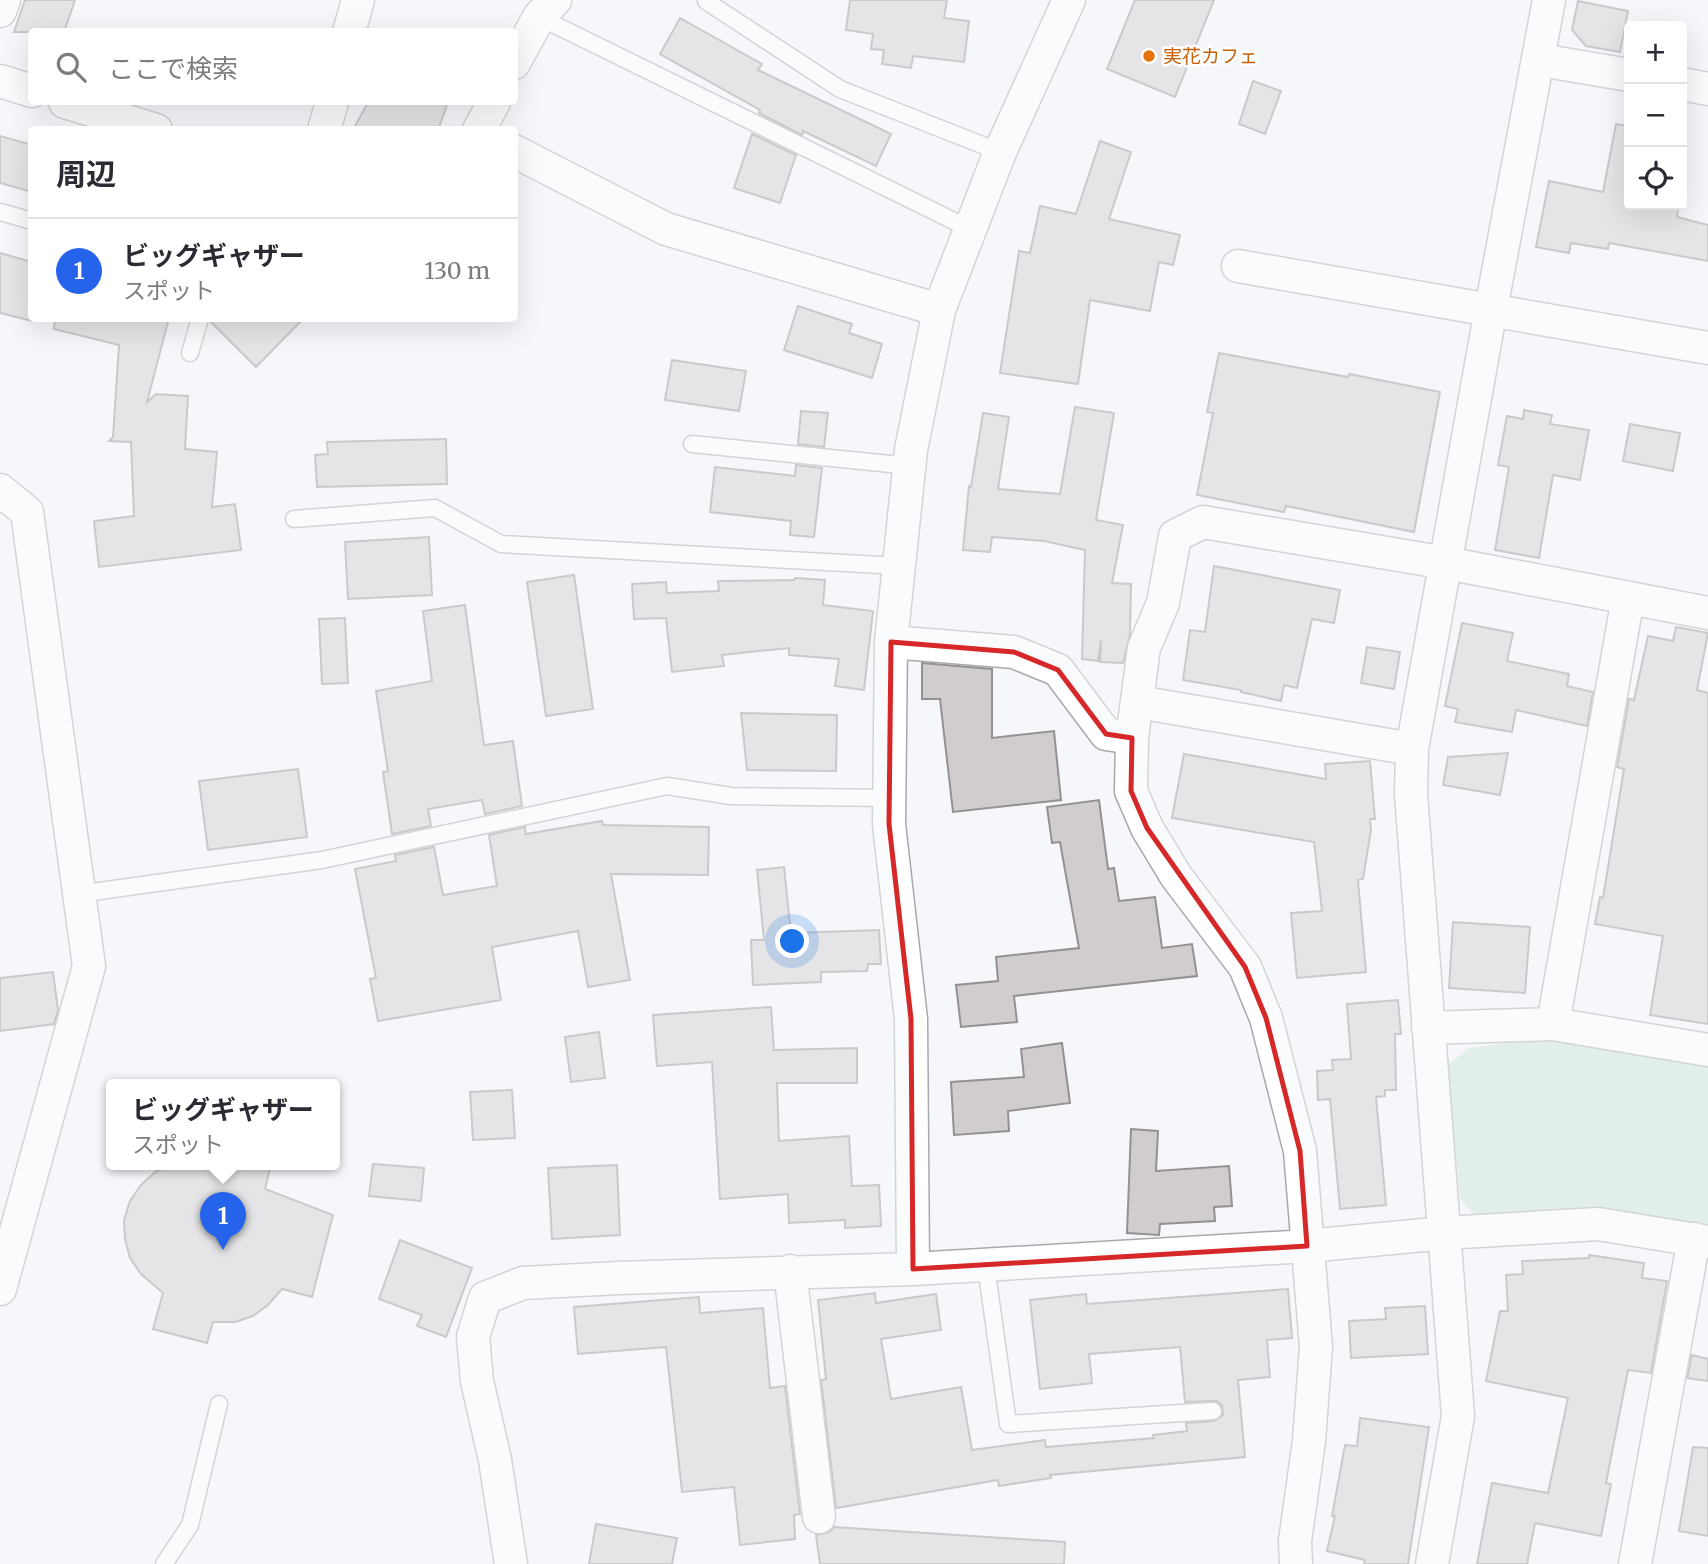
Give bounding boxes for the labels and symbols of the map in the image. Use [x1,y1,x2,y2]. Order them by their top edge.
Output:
place label: 実花カフェ [1163,44,1258,68]
marker: 実花カフェ [1141,48,1157,64]
your location [775,924,809,958]
pin: 1 [200,1192,246,1250]

